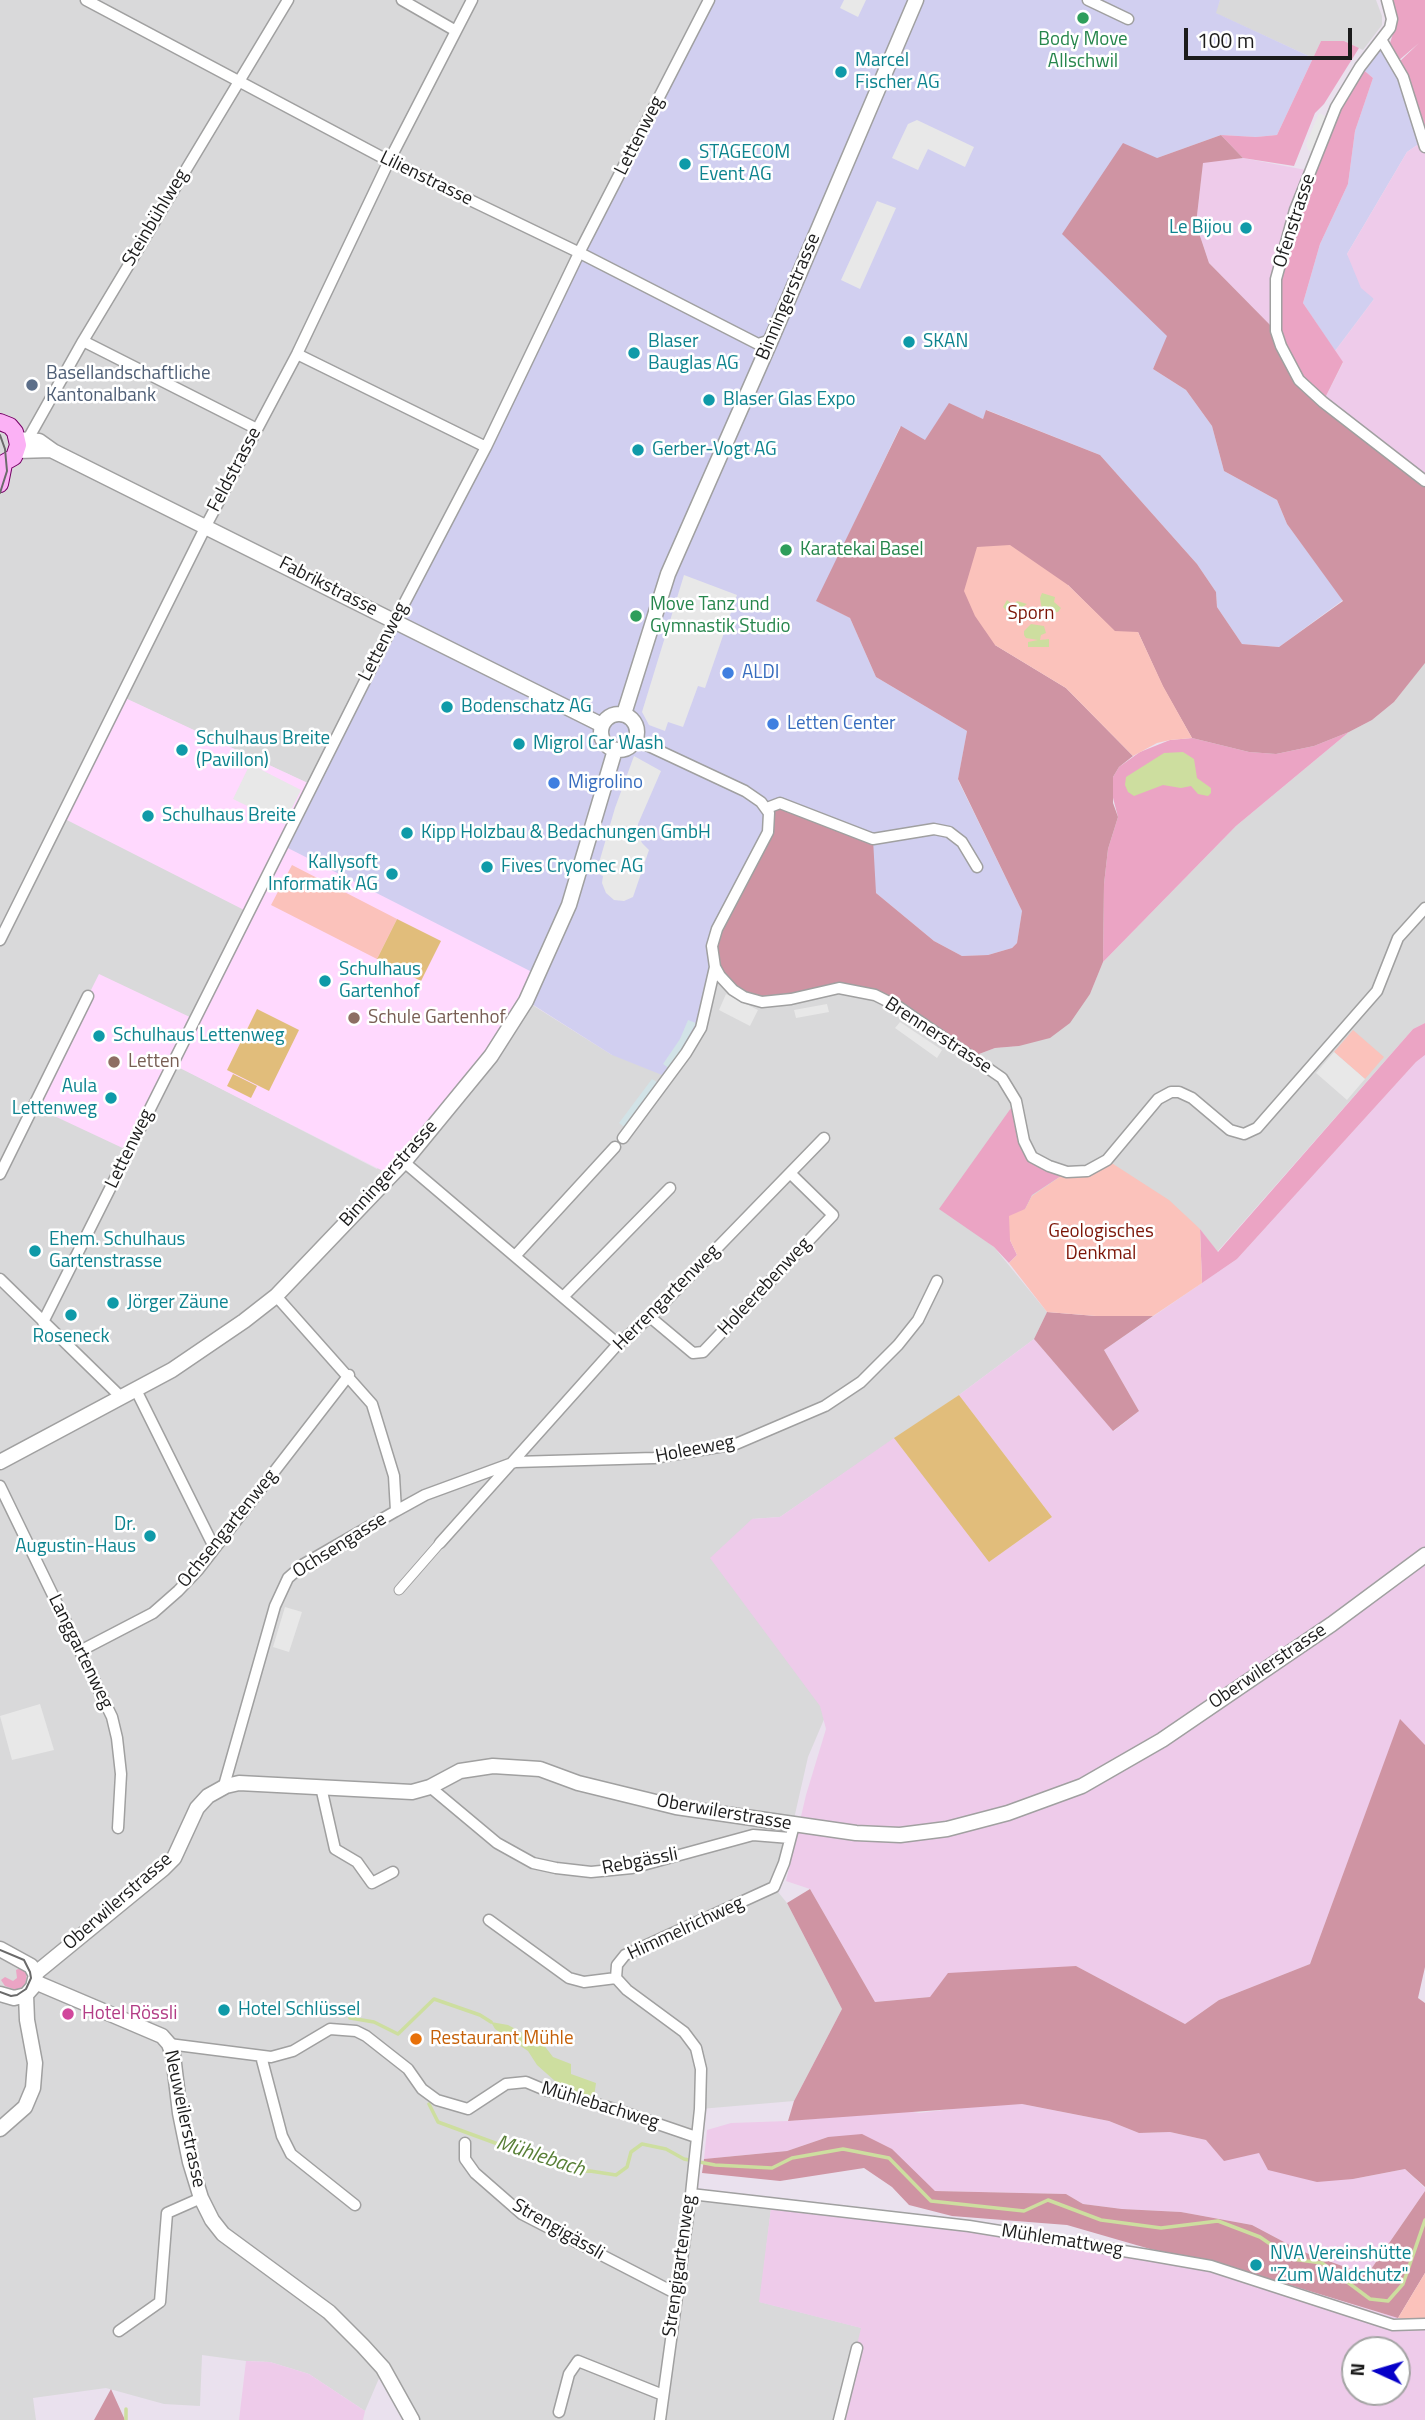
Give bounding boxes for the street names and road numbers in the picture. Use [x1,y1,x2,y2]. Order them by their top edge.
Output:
street label: Lettenweg [610,93,670,179]
street label: Lilienstrasse [376,147,476,211]
street label: Steinbühlweg [118,165,194,271]
street label: Ofenstrasse [1269,171,1321,271]
street label: Binningerstrasse [752,230,826,364]
street label: Feldstrasse [203,424,267,516]
street label: Fabrikstrasse [275,552,381,622]
street label: Lettenweg [354,599,414,685]
street label: Brennerstrasse [880,993,996,1079]
street label: Lettenweg [101,1106,159,1192]
street label: Binningerstrasse [335,1116,443,1232]
street label: Holeerebenweg [714,1233,816,1341]
street label: Herrengartenweg [609,1240,725,1356]
street label: Holeeweg [654,1431,736,1469]
street label: Ochsengartenweg [173,1465,283,1593]
street label: Ochsengasse [289,1508,391,1584]
street label: Langgartenweg [42,1591,118,1713]
street label: Oberwilerstrasse [1205,1619,1331,1715]
street label: Oberwilerstrasse [655,1790,793,1836]
street label: Rebgässli [600,1843,680,1881]
street label: Oberwilerstrasse [59,1849,177,1955]
street label: Himmelrichweg [624,1892,748,1966]
street label: Neuweilerstrasse [158,2048,210,2190]
street label: Mühlebachweg [538,2077,662,2135]
street label: Strengigartenweg [659,2194,701,2338]
street label: Strengigässli [508,2195,608,2265]
street label: Mühlemattweg [1000,2220,1124,2262]

